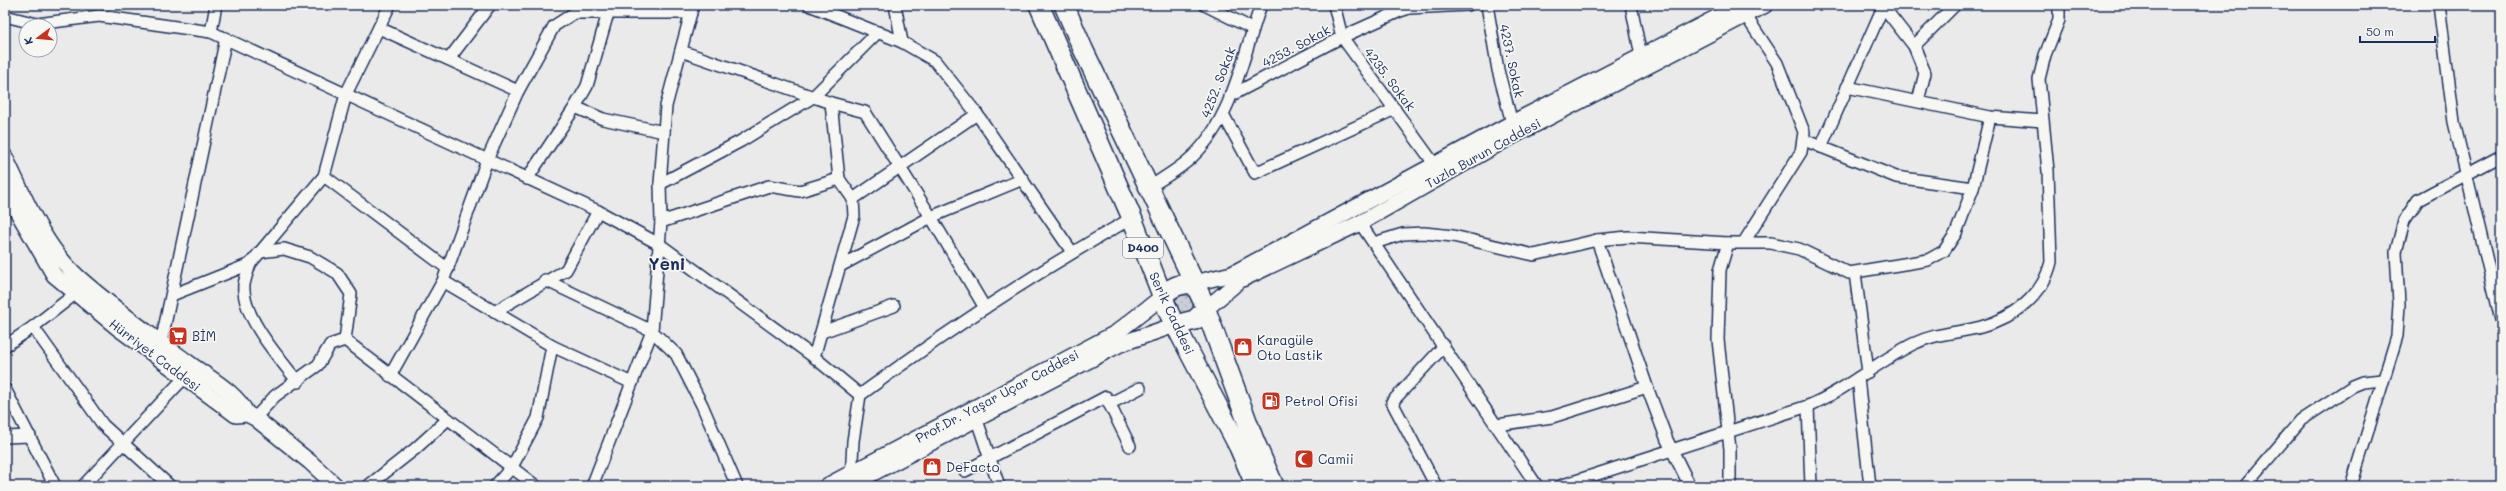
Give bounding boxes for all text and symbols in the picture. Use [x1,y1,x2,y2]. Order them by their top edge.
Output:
north arrow [18,18,58,58]
scale bar [2360,18,2435,44]
street label: 4253. Sokak [1259,20,1333,71]
street label: 4237. Sokak [1496,23,1529,99]
text: 50 m [2366,23,2394,39]
text: K [20,35,36,46]
street label: 4252. Sokak [1196,44,1239,120]
street label: 4235. Sokak [1361,44,1420,114]
street label: Tuzla Burun Caddesi [1422,114,1544,191]
road number: D400 [1123,238,1163,258]
district label: Yeni [649,252,685,274]
street label: Serik Caddesi [1146,269,1199,357]
street label: Hürriyet Caddesi [106,315,204,395]
supermarket icon: BİM [167,325,189,347]
place label: BİM [192,327,216,344]
place label: Karagüle Oto Lastik [1257,331,1323,363]
shop icon: Karagüle Oto Lastik [1232,336,1254,358]
street label: Prof.Dr. Yaşar Uçar Caddesi [912,345,1081,446]
fuel station icon: Petrol Ofisi [1260,390,1282,412]
place label: Petrol Ofisi [1285,392,1358,409]
mosque icon: Camii [1293,448,1315,470]
place label: Camii [1318,450,1354,467]
shop icon: DeFacto [921,456,943,478]
place label: DeFacto [946,458,1000,475]

